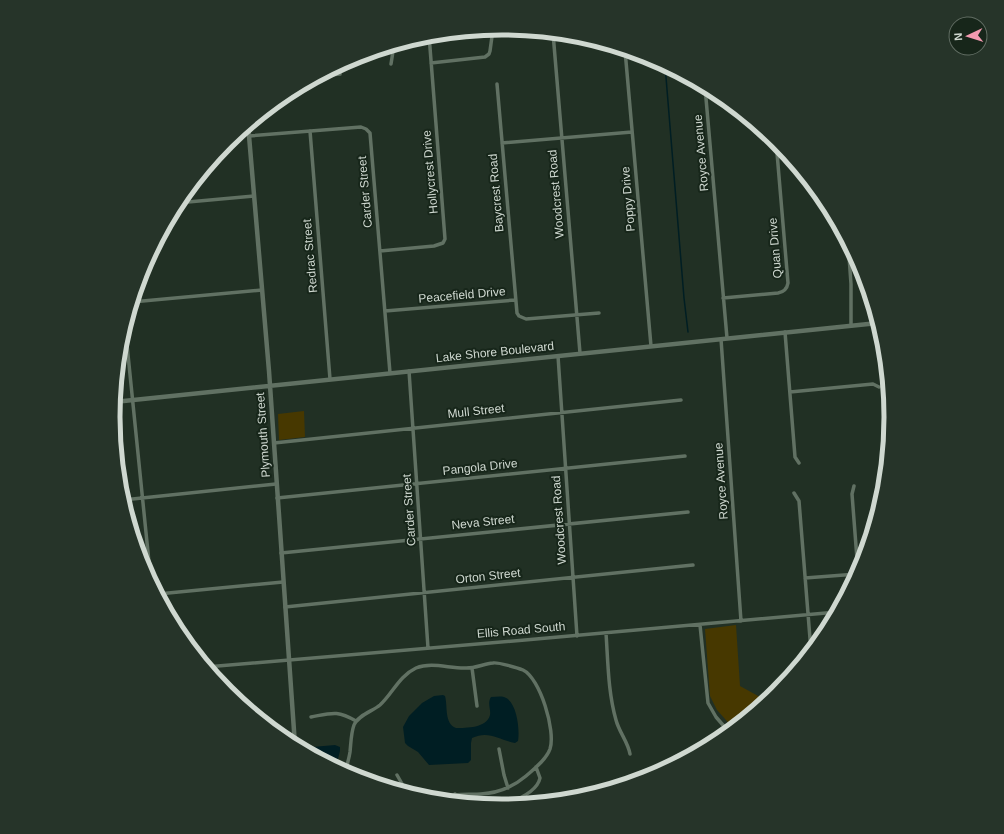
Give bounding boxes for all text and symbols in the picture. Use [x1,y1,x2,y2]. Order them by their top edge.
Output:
north arrow [948,16,988,56]
text: N [952,32,964,41]
street label: Royce Avenue [691,114,711,192]
street label: Hollycrest Drive [419,129,441,214]
street label: Woodcrest Road [545,149,567,239]
street label: Baycrest Road [486,153,506,233]
street label: Carder Street [355,155,375,228]
street label: Poppy Drive [618,166,638,232]
street label: Quan Drive [765,217,785,279]
street label: Redrac Street [300,218,320,293]
street label: Peacefield Drive [418,284,506,306]
street label: Lake Shore Boulevard [435,339,555,365]
street label: Plymouth Street [253,391,273,478]
street label: Mull Street [447,401,506,421]
street label: Royce Avenue [711,442,731,520]
street label: Pangola Drive [442,456,519,478]
street label: Carder Street [399,473,418,546]
street label: Woodcrest Road [549,475,569,565]
street label: Neva Street [451,512,516,532]
street label: Orton Street [455,566,522,586]
street label: Ellis Road South [476,619,566,641]

